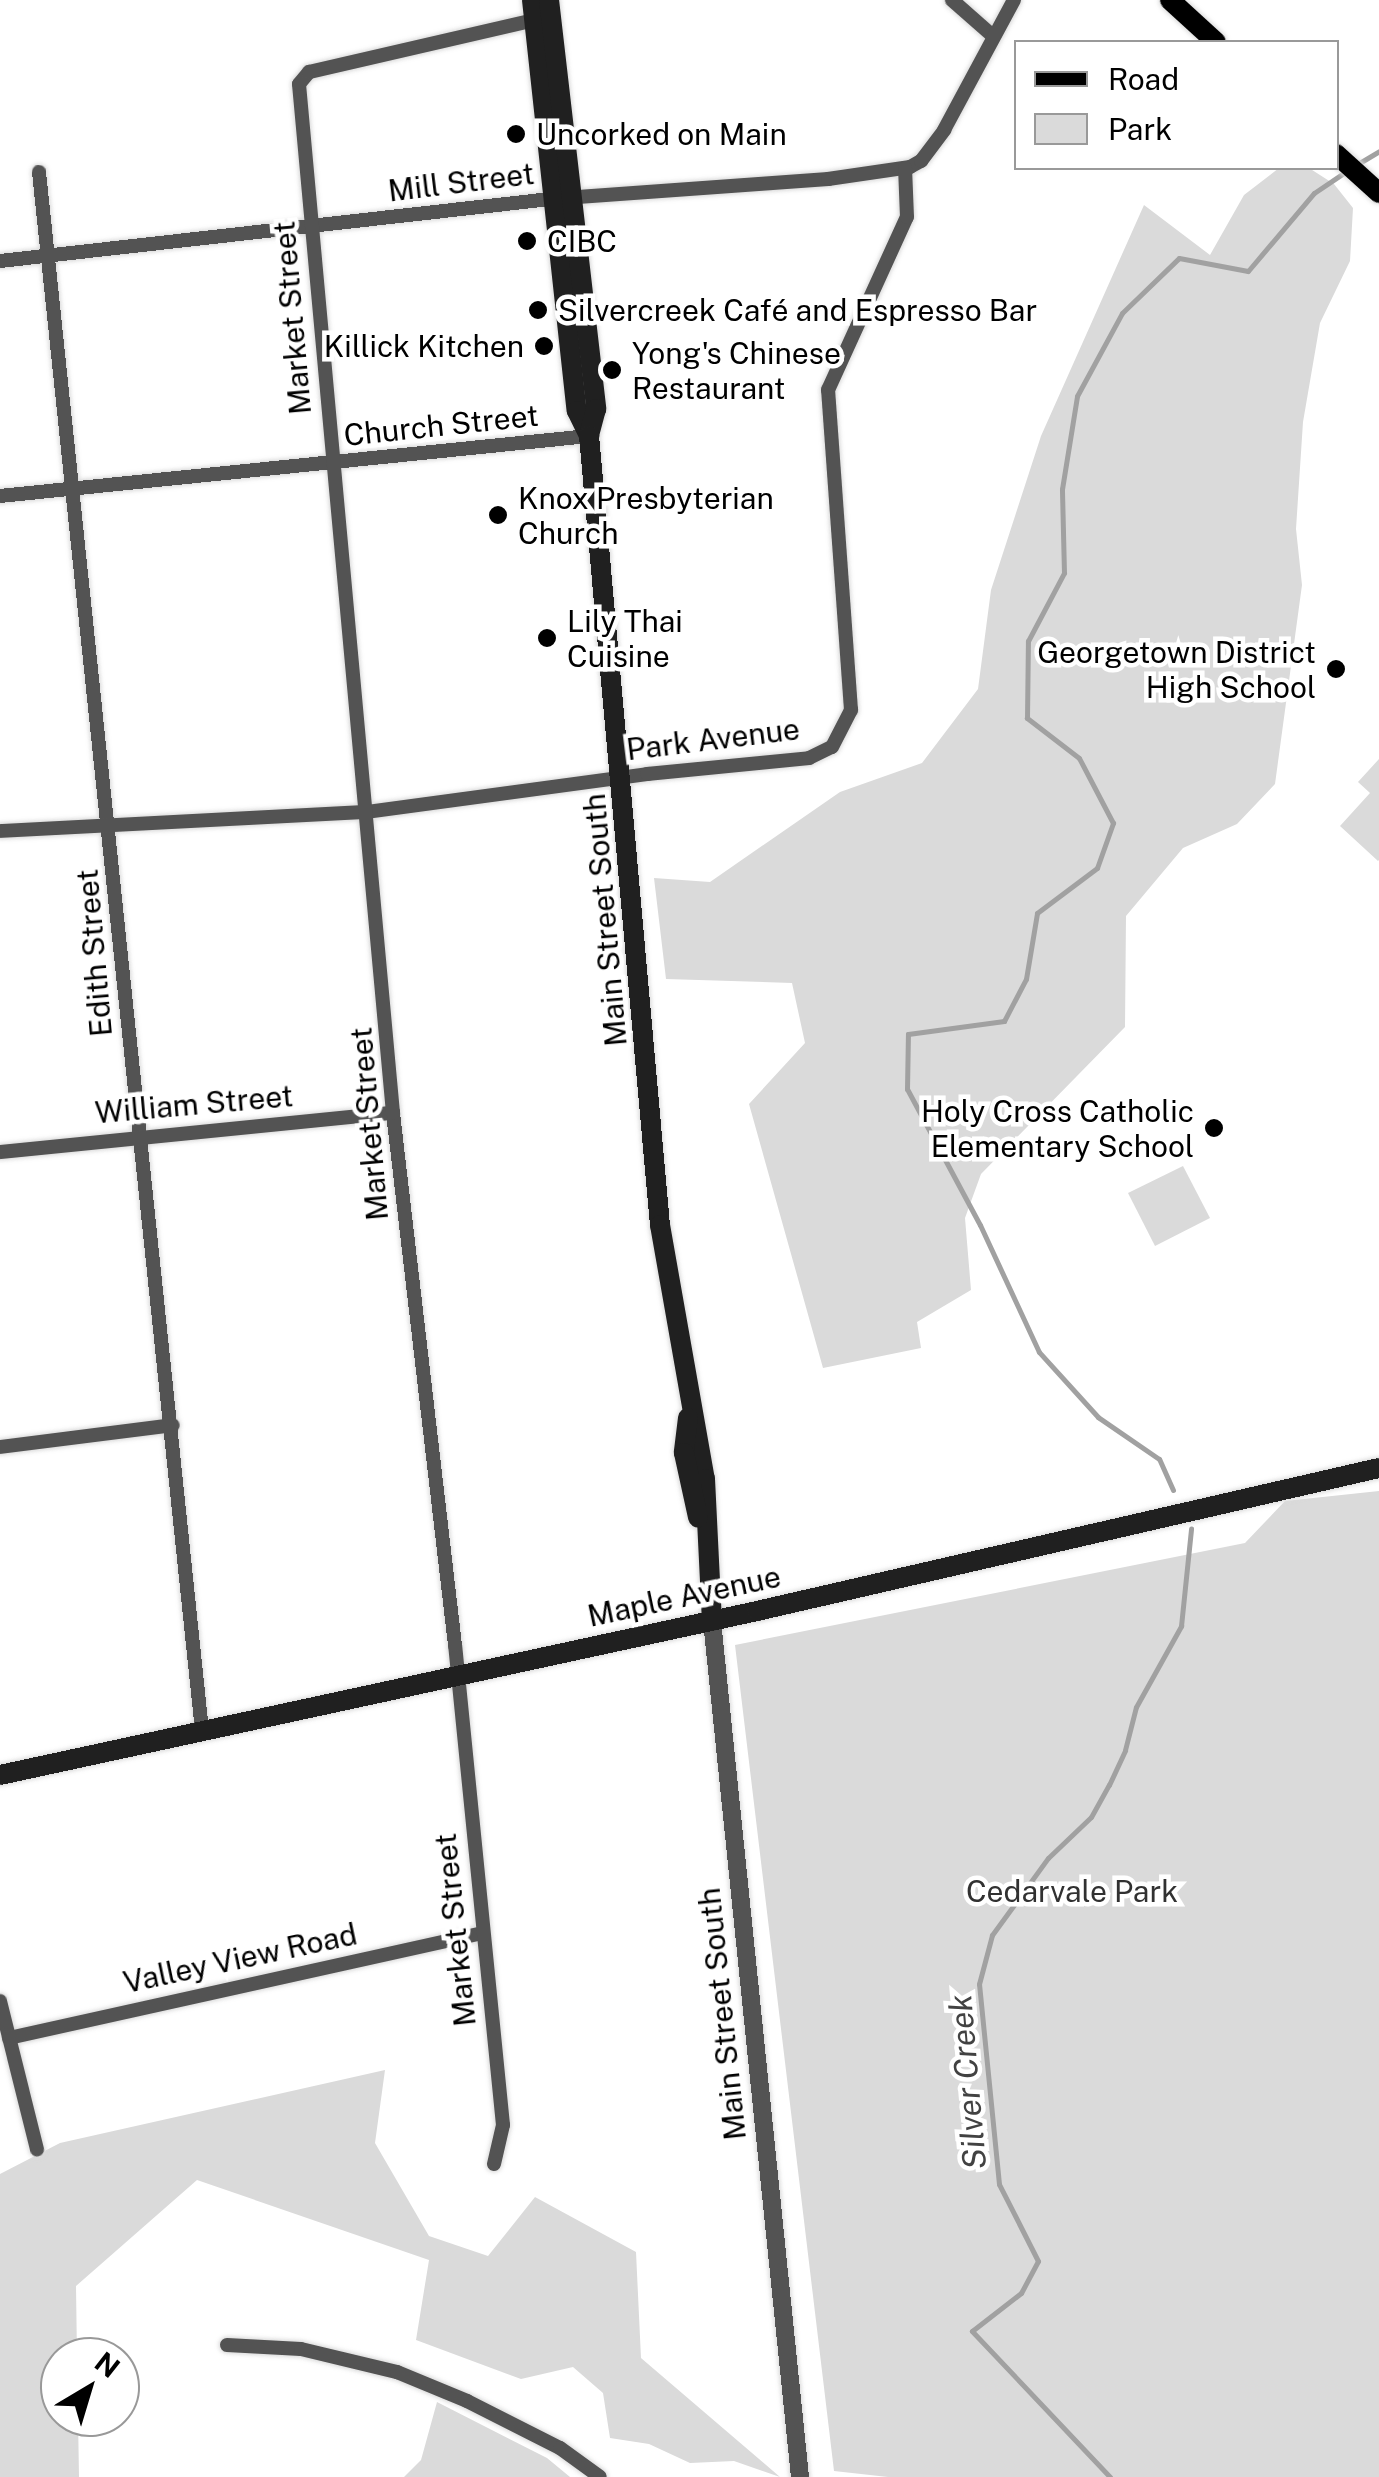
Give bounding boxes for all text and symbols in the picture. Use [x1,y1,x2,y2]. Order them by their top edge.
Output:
legend [1014,40,1339,170]
text: Road [1108,61,1179,97]
text: Park [1108,111,1172,147]
place label: Uncorked on Main [536,116,787,152]
marker: Uncorked on Main [505,123,527,145]
street label: Mill Street [386,155,536,209]
street label: Market Street [266,220,318,416]
place label: CIBC [547,223,617,259]
marker: CIBC [516,230,538,252]
place label: Silvercreek Café and Espresso Bar [558,292,1038,328]
marker: Silvercreek Café and Espresso Bar [527,299,549,321]
place label: Killick Kitchen [324,328,524,364]
marker: Killick Kitchen [533,335,555,357]
place label: Yong's Chinese Restaurant [632,335,841,406]
marker: Yong's Chinese Restaurant [601,359,623,381]
street label: Church Street [342,397,540,453]
place label: Knox Presbyterian Church [518,480,774,550]
marker: Knox Presbyterian Church [487,504,509,526]
place label: Lily Thai Cuisine [567,603,683,674]
marker: Lily Thai Cuisine [536,627,558,649]
place label: Georgetown District High School [1037,634,1316,704]
marker: Georgetown District High School [1325,658,1347,680]
street label: Park Avenue [624,711,802,767]
street label: Main Street South [576,792,634,1048]
street label: Edith Street [69,868,119,1038]
street label: Market Street [343,1026,395,1222]
street label: William Street [93,1077,295,1131]
place label: Holy Cross Catholic Elementary School [921,1093,1194,1164]
marker: Holy Cross Catholic Elementary School [1203,1117,1225,1139]
street label: Maple Avenue [584,1558,784,1634]
street label: Market Street [427,1832,483,2028]
park label: Cedarvale Park [966,1873,1178,1909]
street label: Main Street South [691,1886,753,2142]
street label: Valley View Road [120,1916,360,2000]
water label: Silver Creek [941,1993,995,2171]
north arrow [40,2337,140,2437]
text: N [89,2345,126,2384]

